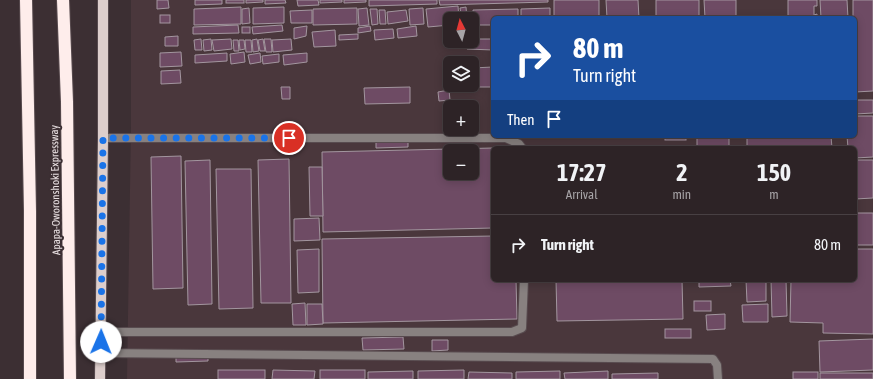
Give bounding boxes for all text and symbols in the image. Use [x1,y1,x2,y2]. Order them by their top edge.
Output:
north arrow [443,12,479,48]
map controls [443,12,479,180]
icon: right [507,32,559,84]
text: 80 m [573,32,623,64]
button: layers [443,56,479,92]
text: Turn right [573,65,636,86]
button: + [443,100,479,136]
icon: arrive [543,108,565,130]
text: Then [507,111,535,128]
pin [272,121,306,155]
street label: Apapa-Oworonshoki Expressway [48,124,62,255]
icon: arrive [278,127,300,149]
button: − [443,144,479,180]
text: 17:27 [557,159,606,186]
text: 2 [676,159,687,186]
text: 150 [757,159,791,186]
text: Arrival [566,187,598,202]
text: min [672,187,691,202]
text: m [769,187,779,202]
icon: right [507,234,529,256]
text: Turn right [541,236,594,253]
text: 80 m [814,236,841,253]
position arrow [80,321,122,363]

